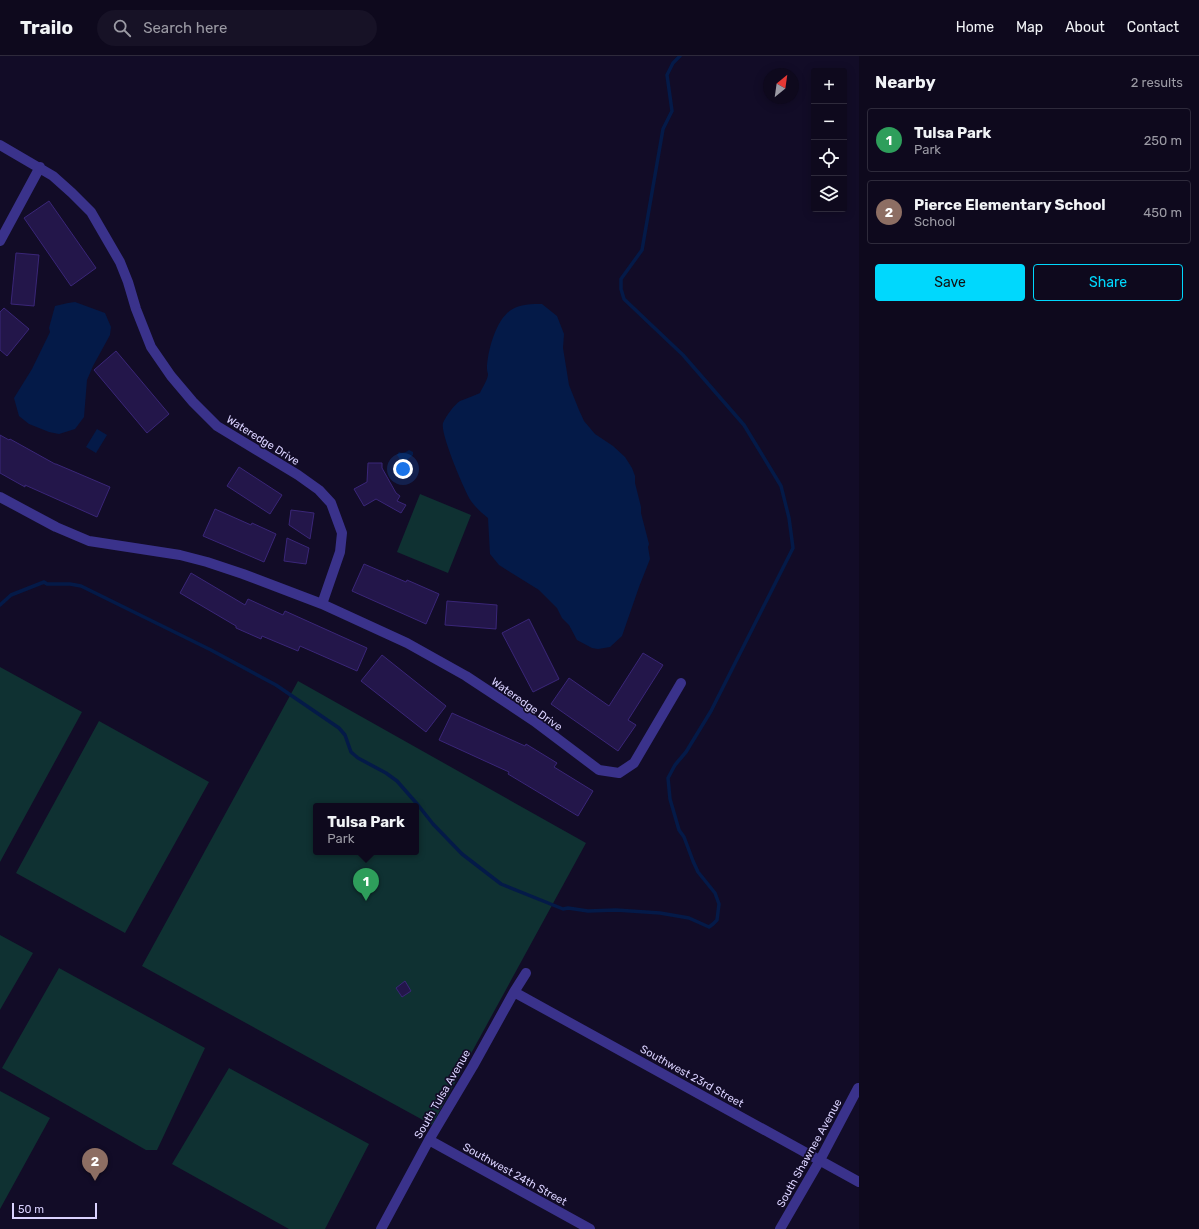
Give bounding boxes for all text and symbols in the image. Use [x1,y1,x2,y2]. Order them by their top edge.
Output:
search box [97,10,377,46]
text: Trailo [20,16,73,39]
icon: search [111,17,133,39]
text: Search here [143,19,227,37]
text: Home [956,19,994,36]
text: Map [1016,19,1043,36]
text: About [1065,19,1105,36]
text: Contact [1127,19,1179,36]
north arrow [763,68,799,104]
map controls [811,68,847,212]
button: + [811,68,847,104]
text: Nearby [875,72,936,92]
text: 2 results [1131,75,1183,90]
button: − [811,104,847,140]
text: Tulsa Park [914,124,991,142]
text: 1 [886,133,892,148]
text: 250 m [1144,133,1182,148]
button: locate [811,140,847,176]
text: Park [914,142,941,157]
button: layers [811,176,847,212]
text: Pierce Elementary School [914,196,1106,214]
text: 2 [885,205,893,220]
text: 450 m [1143,205,1182,220]
text: School [914,214,955,229]
button: Save [875,264,1025,301]
button: Share [1033,264,1183,301]
street label: Wateredge Drive [224,413,302,468]
your location [393,459,413,479]
street label: Wateredge Drive [489,675,565,734]
popup [313,803,419,855]
text: Tulsa Park [327,813,405,831]
text: Park [327,831,354,846]
pin: 1 [353,868,379,901]
street label: Southwest 23rd Street [638,1043,746,1111]
street label: South Tulsa Avenue [412,1047,473,1141]
street label: South Shawnee Avenue [774,1097,845,1210]
street label: Southwest 24th Street [461,1140,570,1209]
pin: 2 [82,1148,108,1181]
scale bar [12,1201,97,1220]
text: 50 m [18,1203,44,1216]

